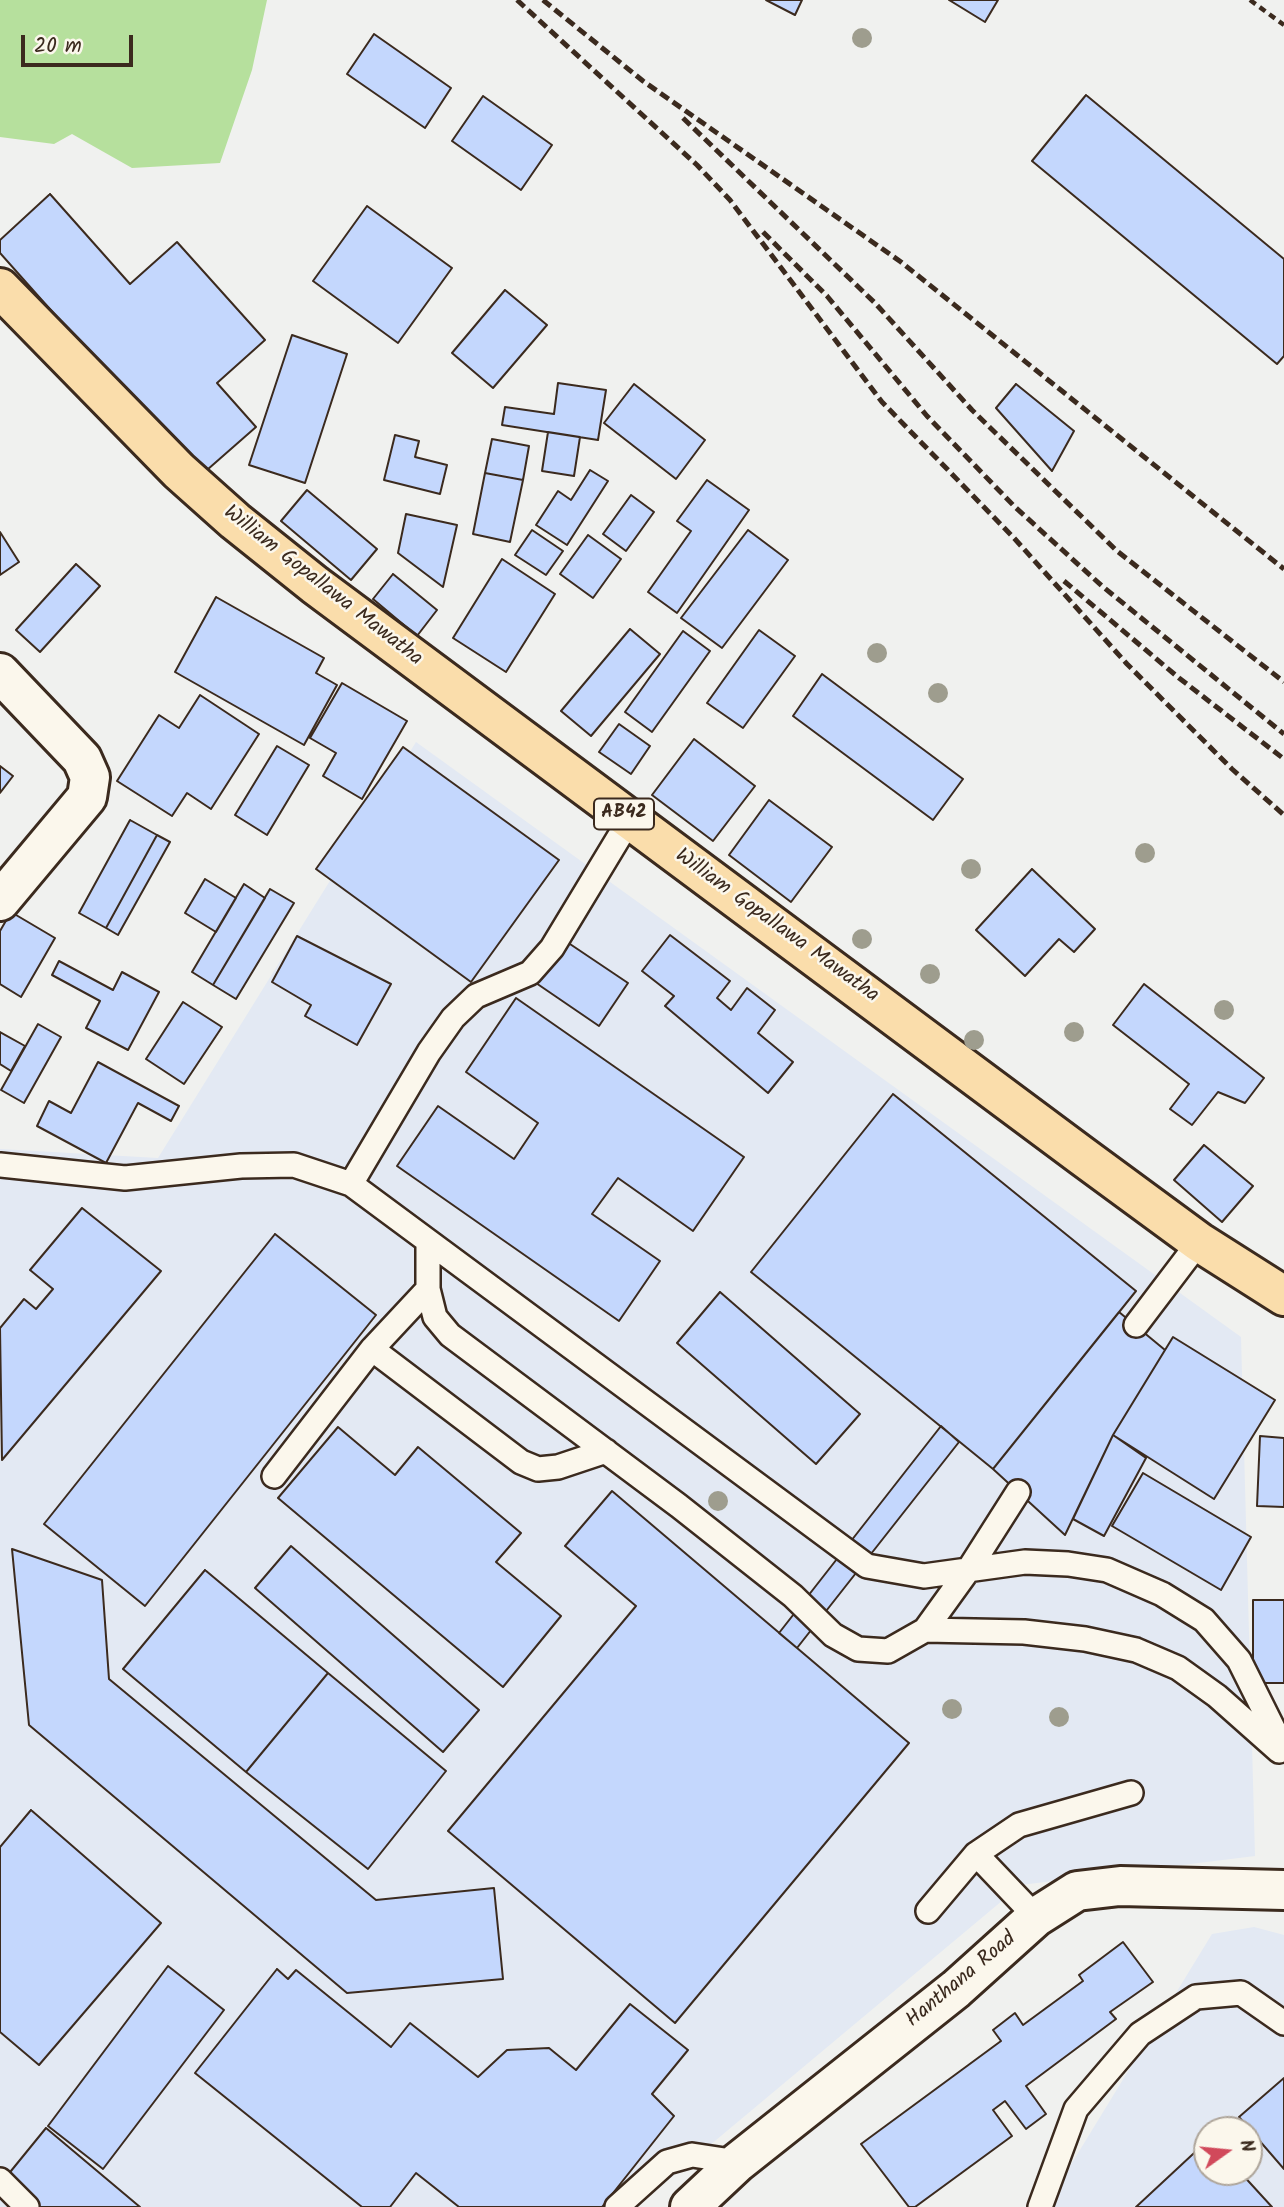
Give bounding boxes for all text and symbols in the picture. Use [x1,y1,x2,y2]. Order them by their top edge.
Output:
scale bar [24,21,136,65]
text: 20 m [34,30,82,63]
street label: William Gopallawa Mawatha [217,501,427,673]
road number: AB42 [594,799,654,830]
street label: William Gopallawa Mawatha [669,844,883,1010]
street label: Hanthana Road [902,1928,1022,2034]
north arrow [1193,2116,1263,2186]
text: N [1230,2136,1262,2156]

